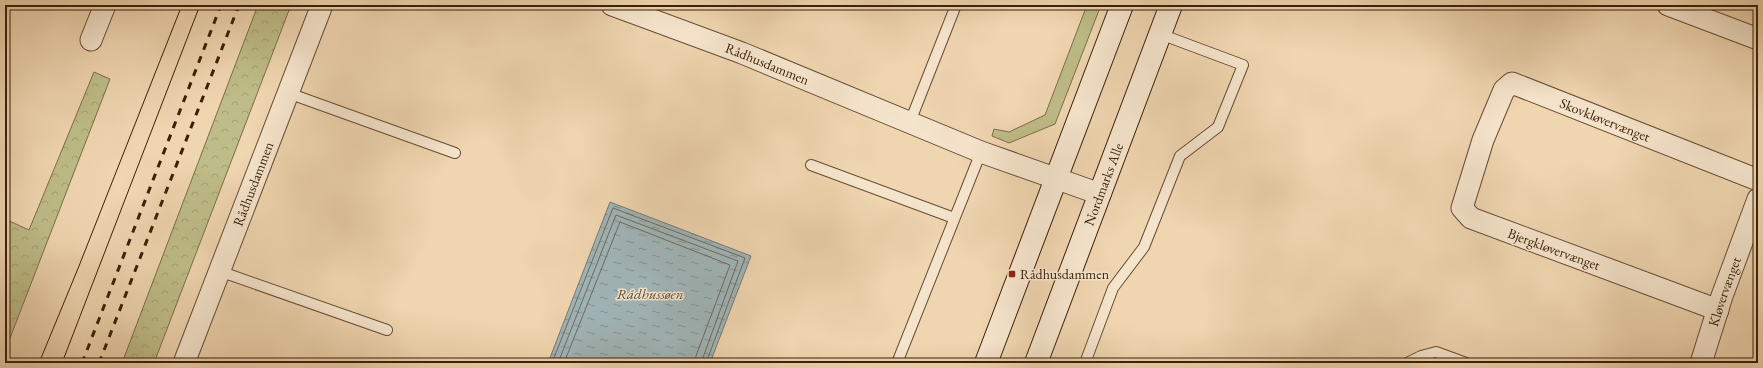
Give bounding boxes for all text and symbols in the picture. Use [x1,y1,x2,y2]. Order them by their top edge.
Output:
street label: Rådhusdammen [723,39,813,89]
street label: Skovkløvervænget [1557,94,1653,146]
street label: Rådhusdammen [229,138,278,229]
street label: Nordmarks Alle [1080,140,1127,228]
street label: Bjergkløvervænget [1505,224,1603,274]
street label: Kløvervænget [1704,254,1745,329]
place label: Rådhusdammen [1020,265,1110,283]
marker: Rådhusdammen [1007,269,1017,279]
water label: Rådhussøen [616,284,684,303]

